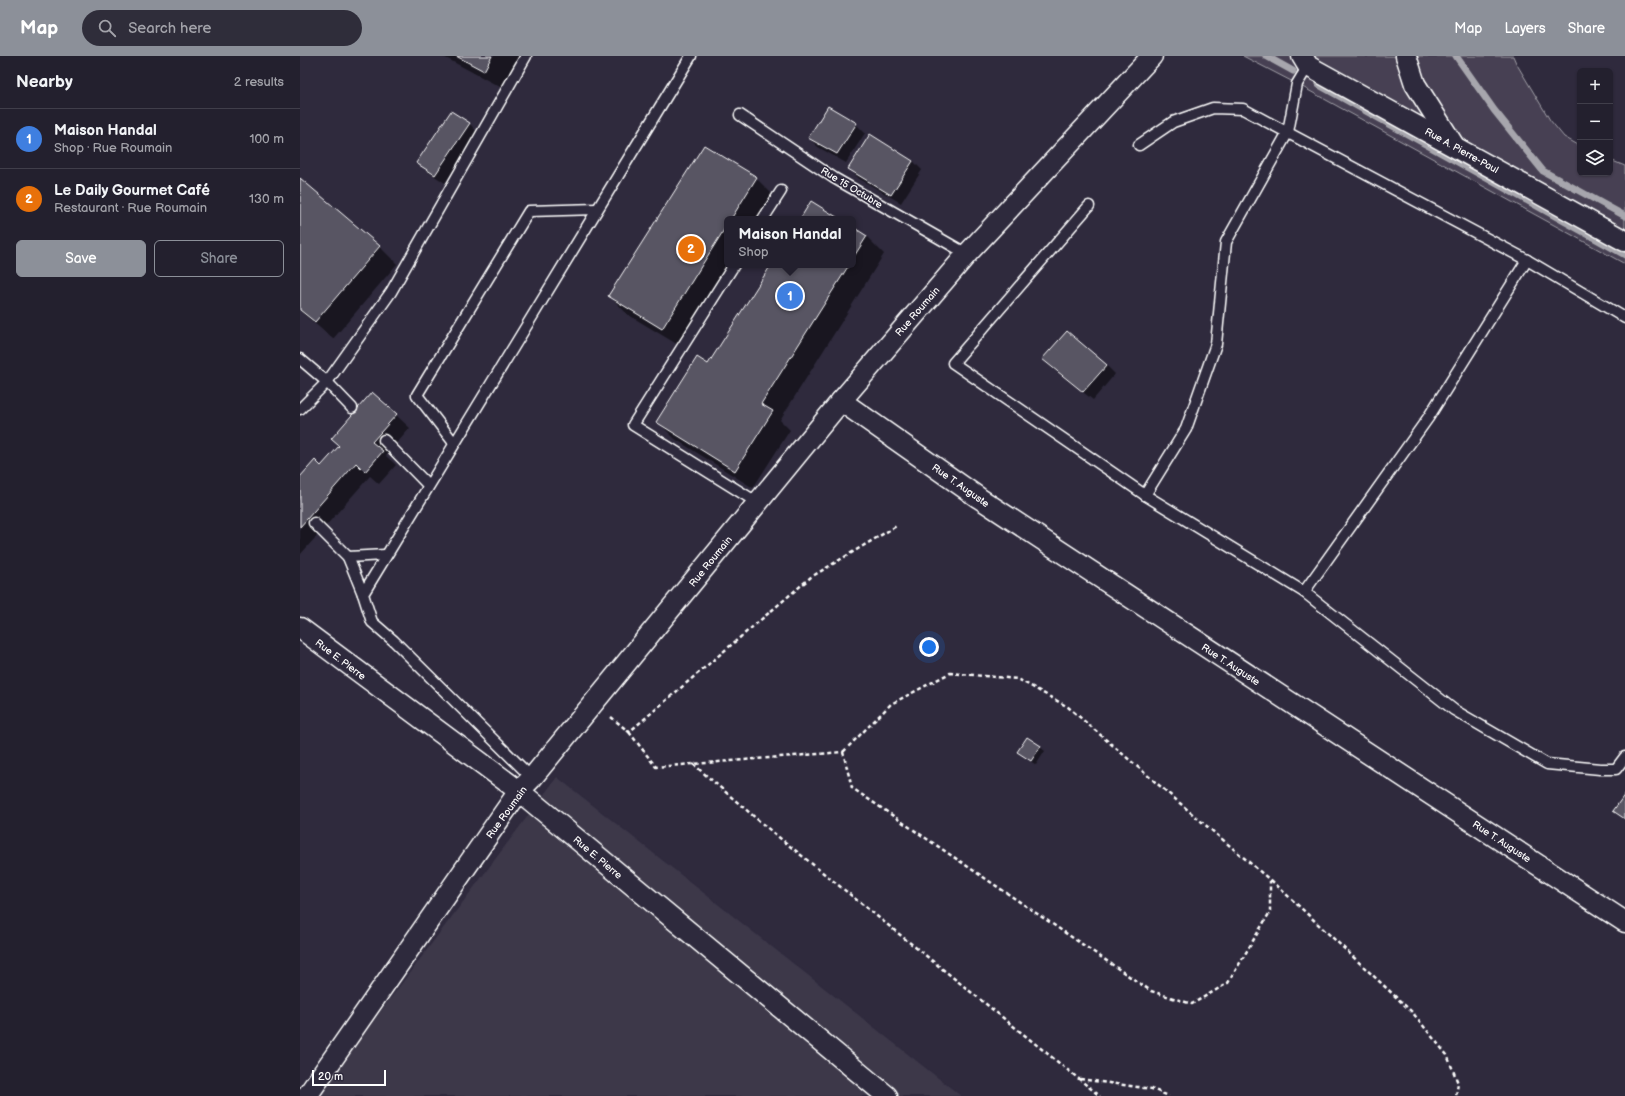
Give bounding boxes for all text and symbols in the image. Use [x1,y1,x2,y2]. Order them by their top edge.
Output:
search box [82,10,362,46]
text: Map [20,17,58,40]
icon: search [96,17,118,39]
text: Search here [128,19,211,38]
text: Map [1454,20,1482,37]
text: Layers [1504,20,1546,37]
text: Share [1568,20,1605,37]
map controls [1577,68,1613,176]
button: + [1577,68,1613,104]
text: Nearby [16,72,73,92]
text: 2 results [234,74,284,90]
button: − [1577,104,1613,140]
text: Maison Handal [54,121,157,140]
street label: Rue A. Pierre-Paul [1422,126,1501,176]
text: 1 [26,131,32,147]
text: 100 m [249,131,284,147]
text: Shop · Rue Roumain [54,140,172,156]
button: layers [1577,140,1613,176]
street label: Rue 15 Octubre [818,165,885,211]
text: Le Daily Gourmet Café [54,181,210,200]
text: 2 [25,191,33,207]
text: 130 m [249,191,284,207]
text: Restaurant · Rue Roumain [54,200,207,216]
popup [724,216,856,268]
text: Maison Handal [739,225,841,244]
pin: 2 [678,234,704,264]
button: Save [16,240,146,277]
button: Share [154,240,284,277]
text: Shop [739,244,769,260]
pin: 1 [777,281,803,311]
street label: Rue Roumain [893,284,943,339]
street label: Rue T. Auguste [929,462,991,510]
street label: Rue Roumain [687,534,735,589]
street label: Rue E. Pierre [313,637,368,683]
your location [919,637,939,657]
street label: Rue T. Auguste [1199,642,1262,688]
street label: Rue Roumain [484,784,530,841]
street label: Rue T. Auguste [1470,819,1533,865]
street label: Rue E. Pierre [570,834,624,882]
scale bar [312,1068,386,1087]
text: 20 m [318,1070,343,1083]

